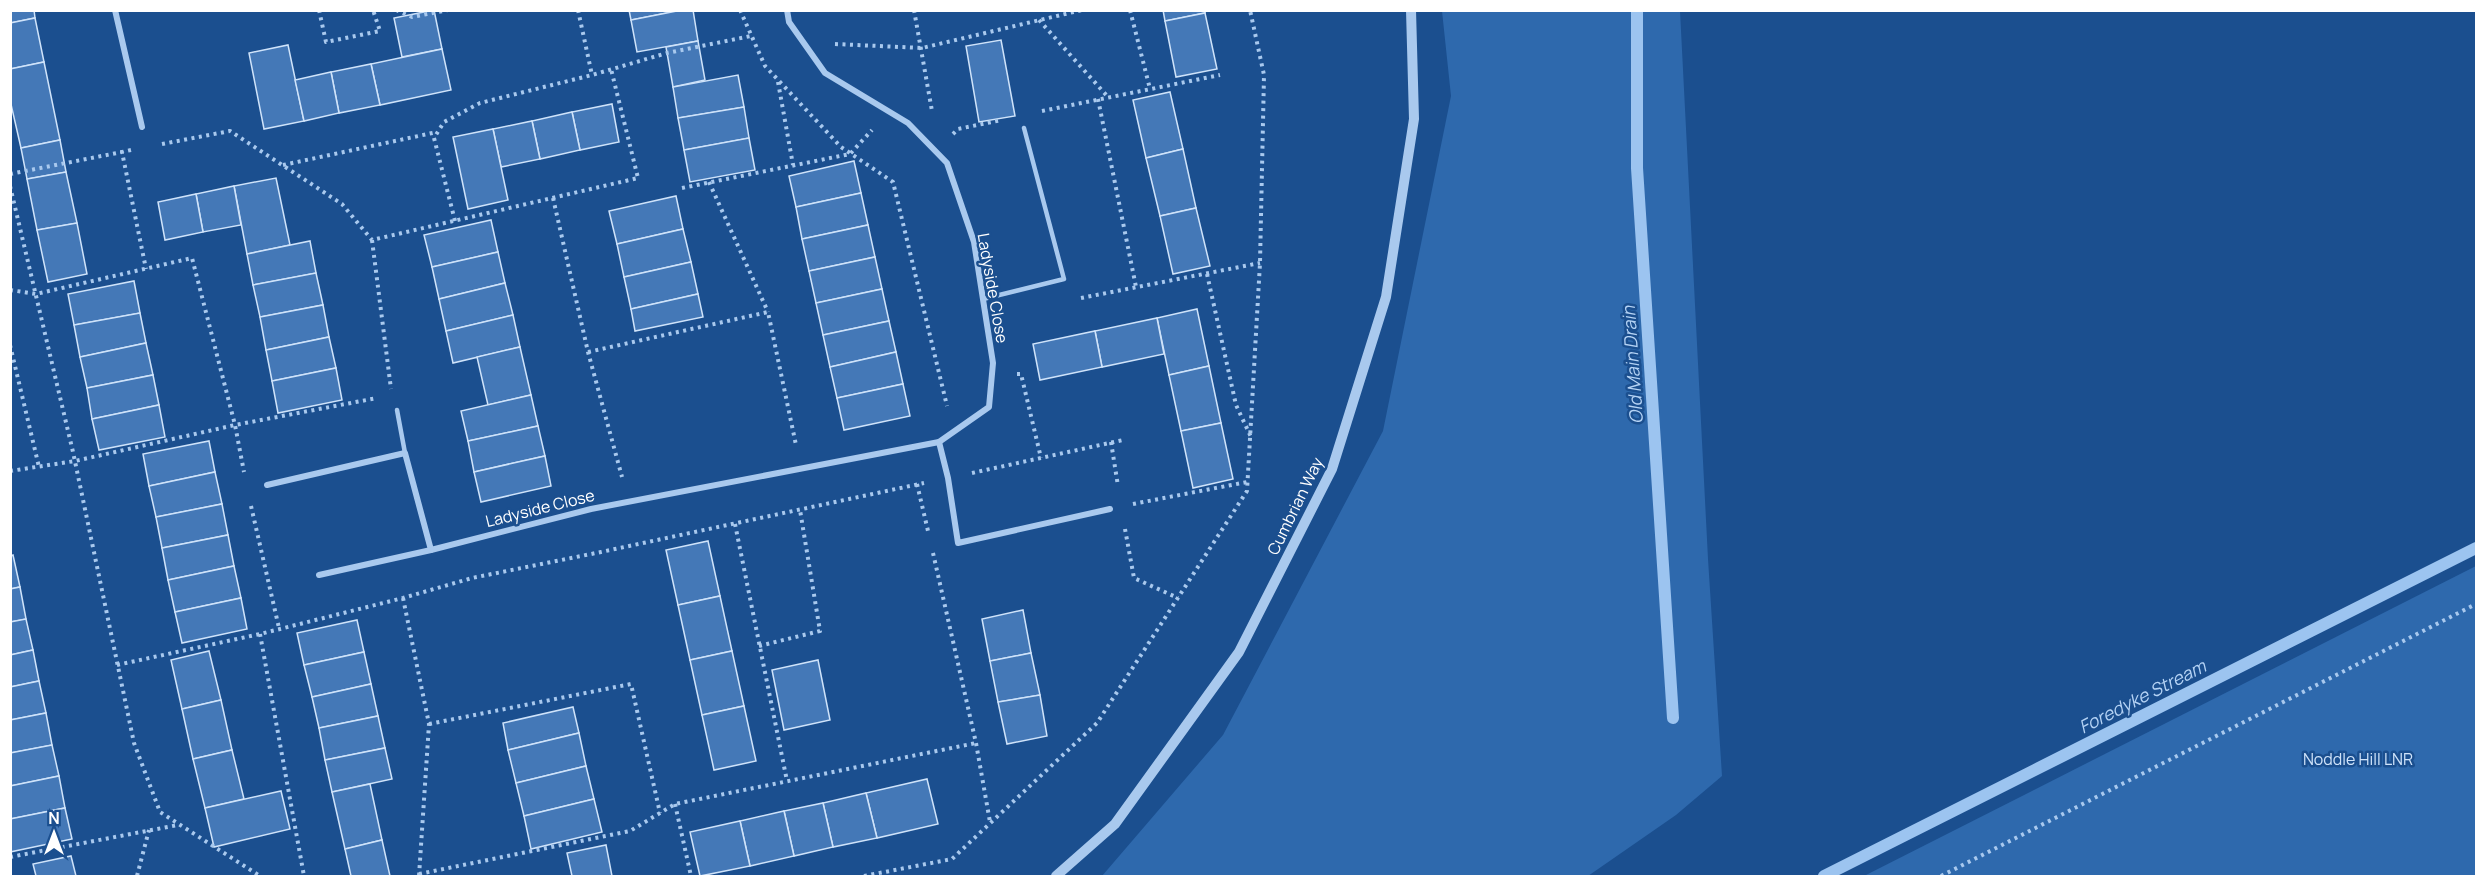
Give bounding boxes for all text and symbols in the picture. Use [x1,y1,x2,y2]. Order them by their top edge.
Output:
street label: Ladyside Close [972,231,1014,345]
water label: Old Main Drain [1616,304,1648,425]
street label: Cumbrian Way [1262,453,1328,559]
street label: Ladyside Close [483,484,597,532]
water label: Foredyke Stream [2074,653,2211,738]
park label: Noddle Hill LNR [2303,748,2413,770]
north arrow [24,803,84,863]
text: N [48,807,60,829]

